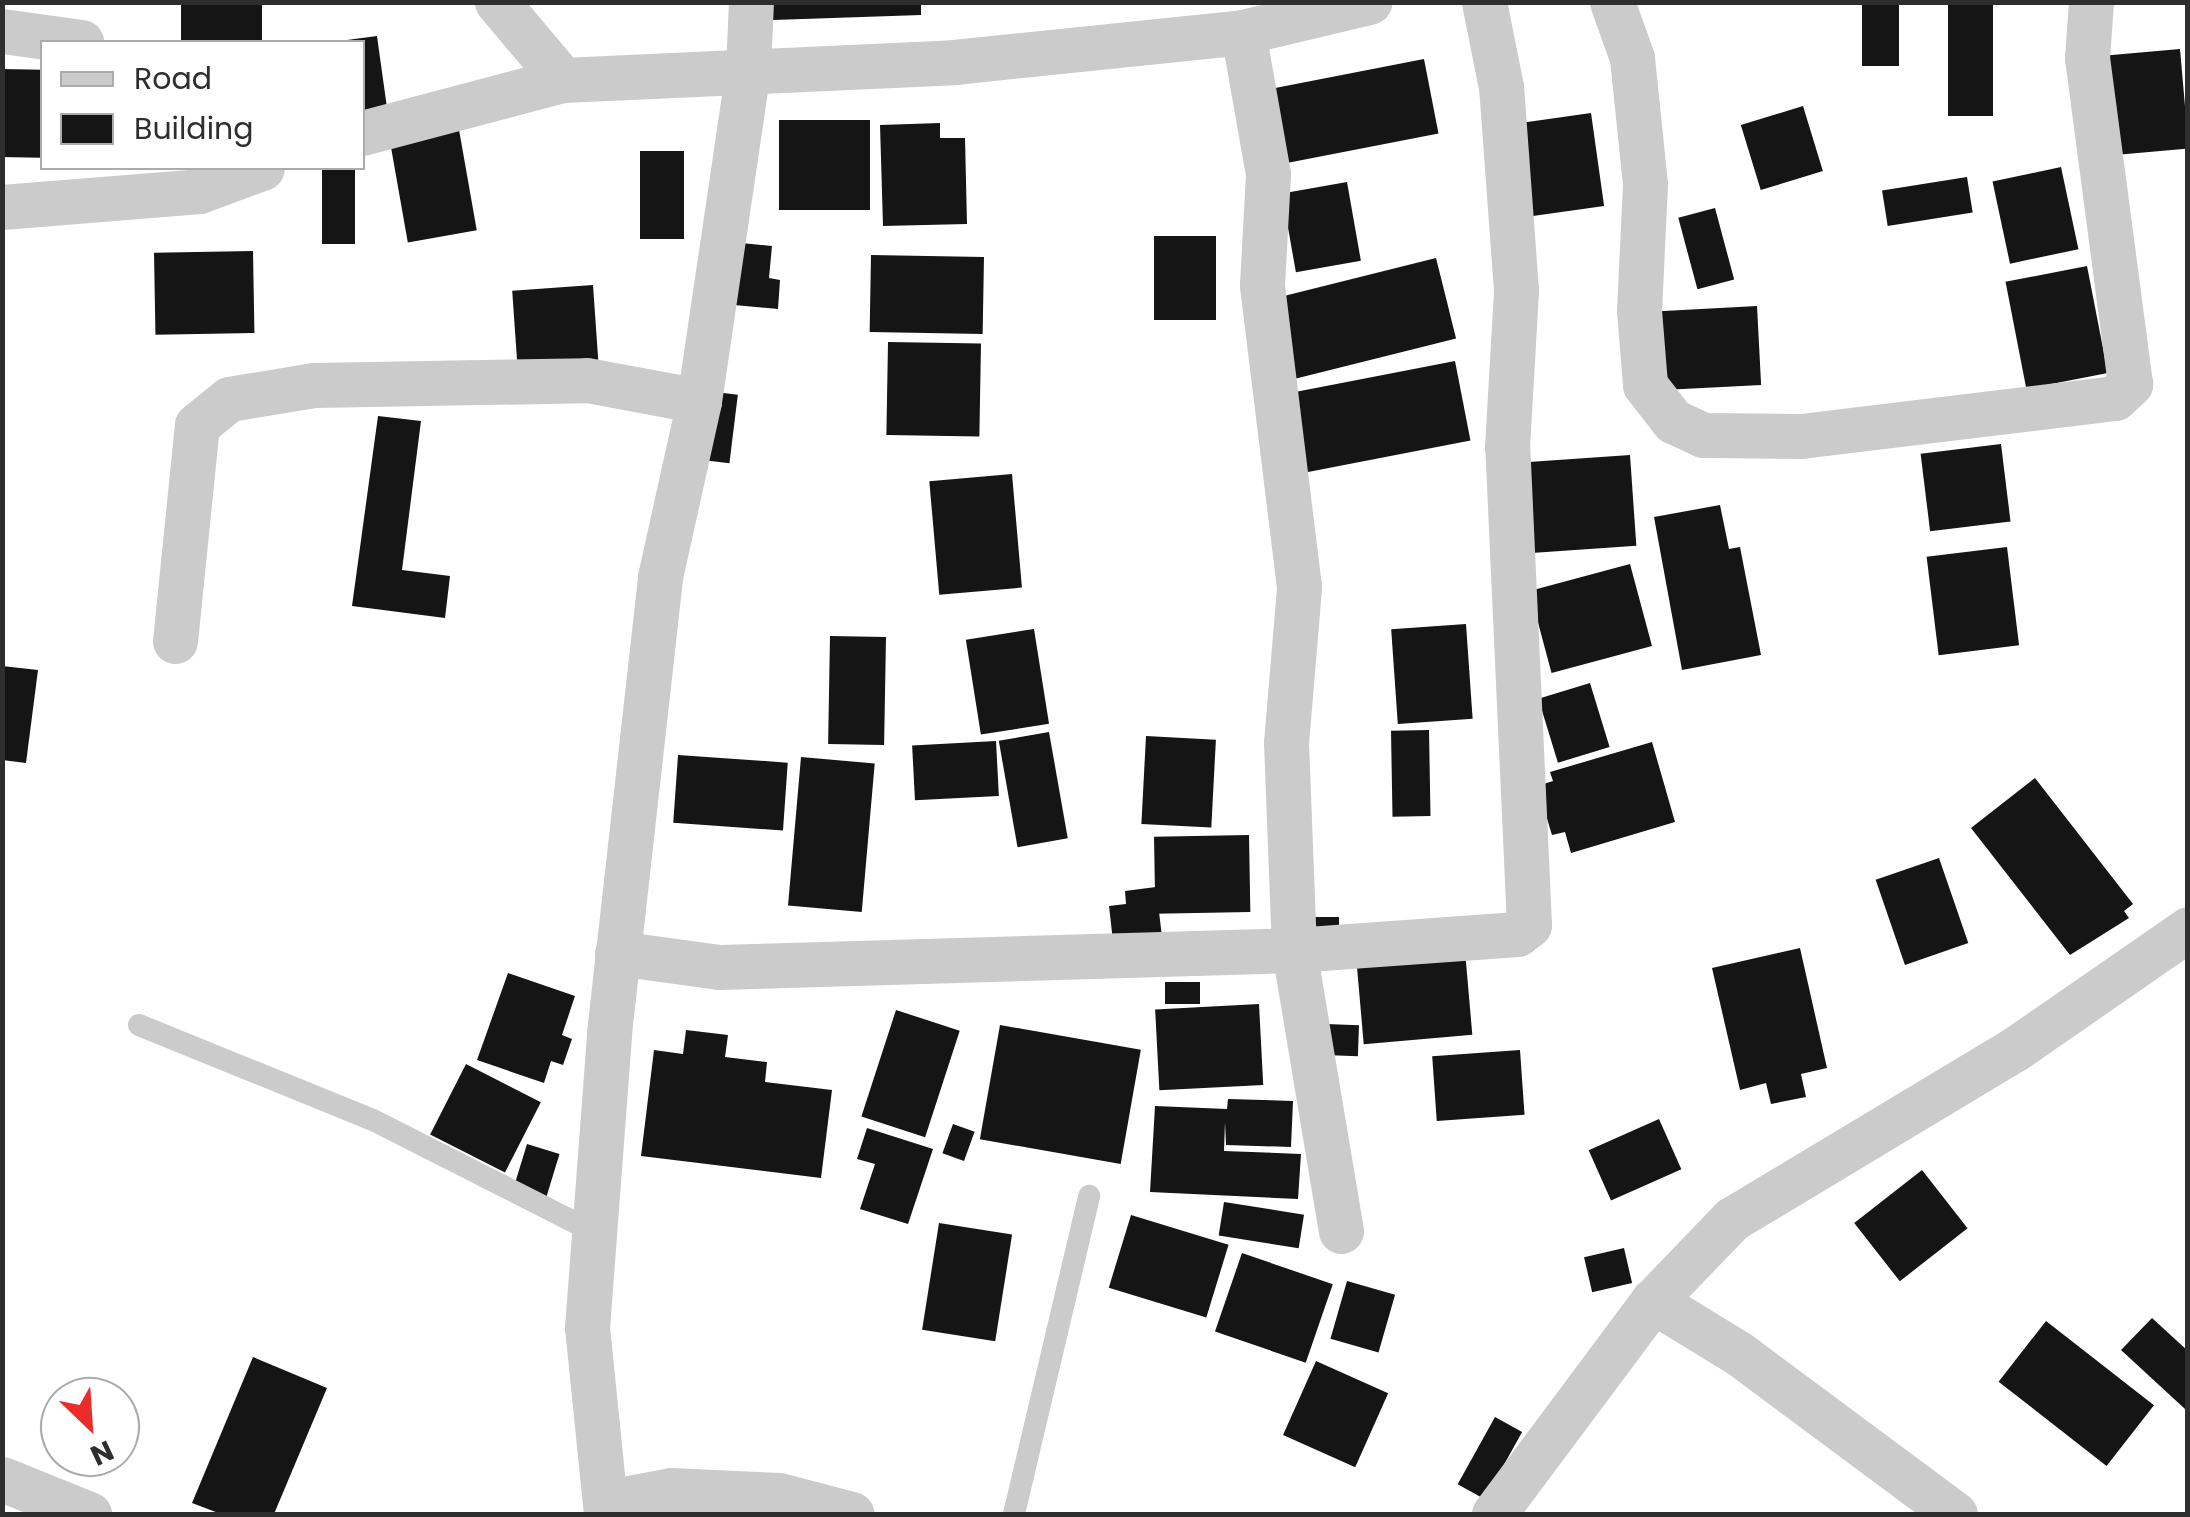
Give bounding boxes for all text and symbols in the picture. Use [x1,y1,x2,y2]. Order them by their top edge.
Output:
legend [40,40,365,170]
text: Road [134,57,212,100]
text: Building [134,107,254,150]
north arrow [40,1377,140,1477]
text: N [84,1431,120,1475]

